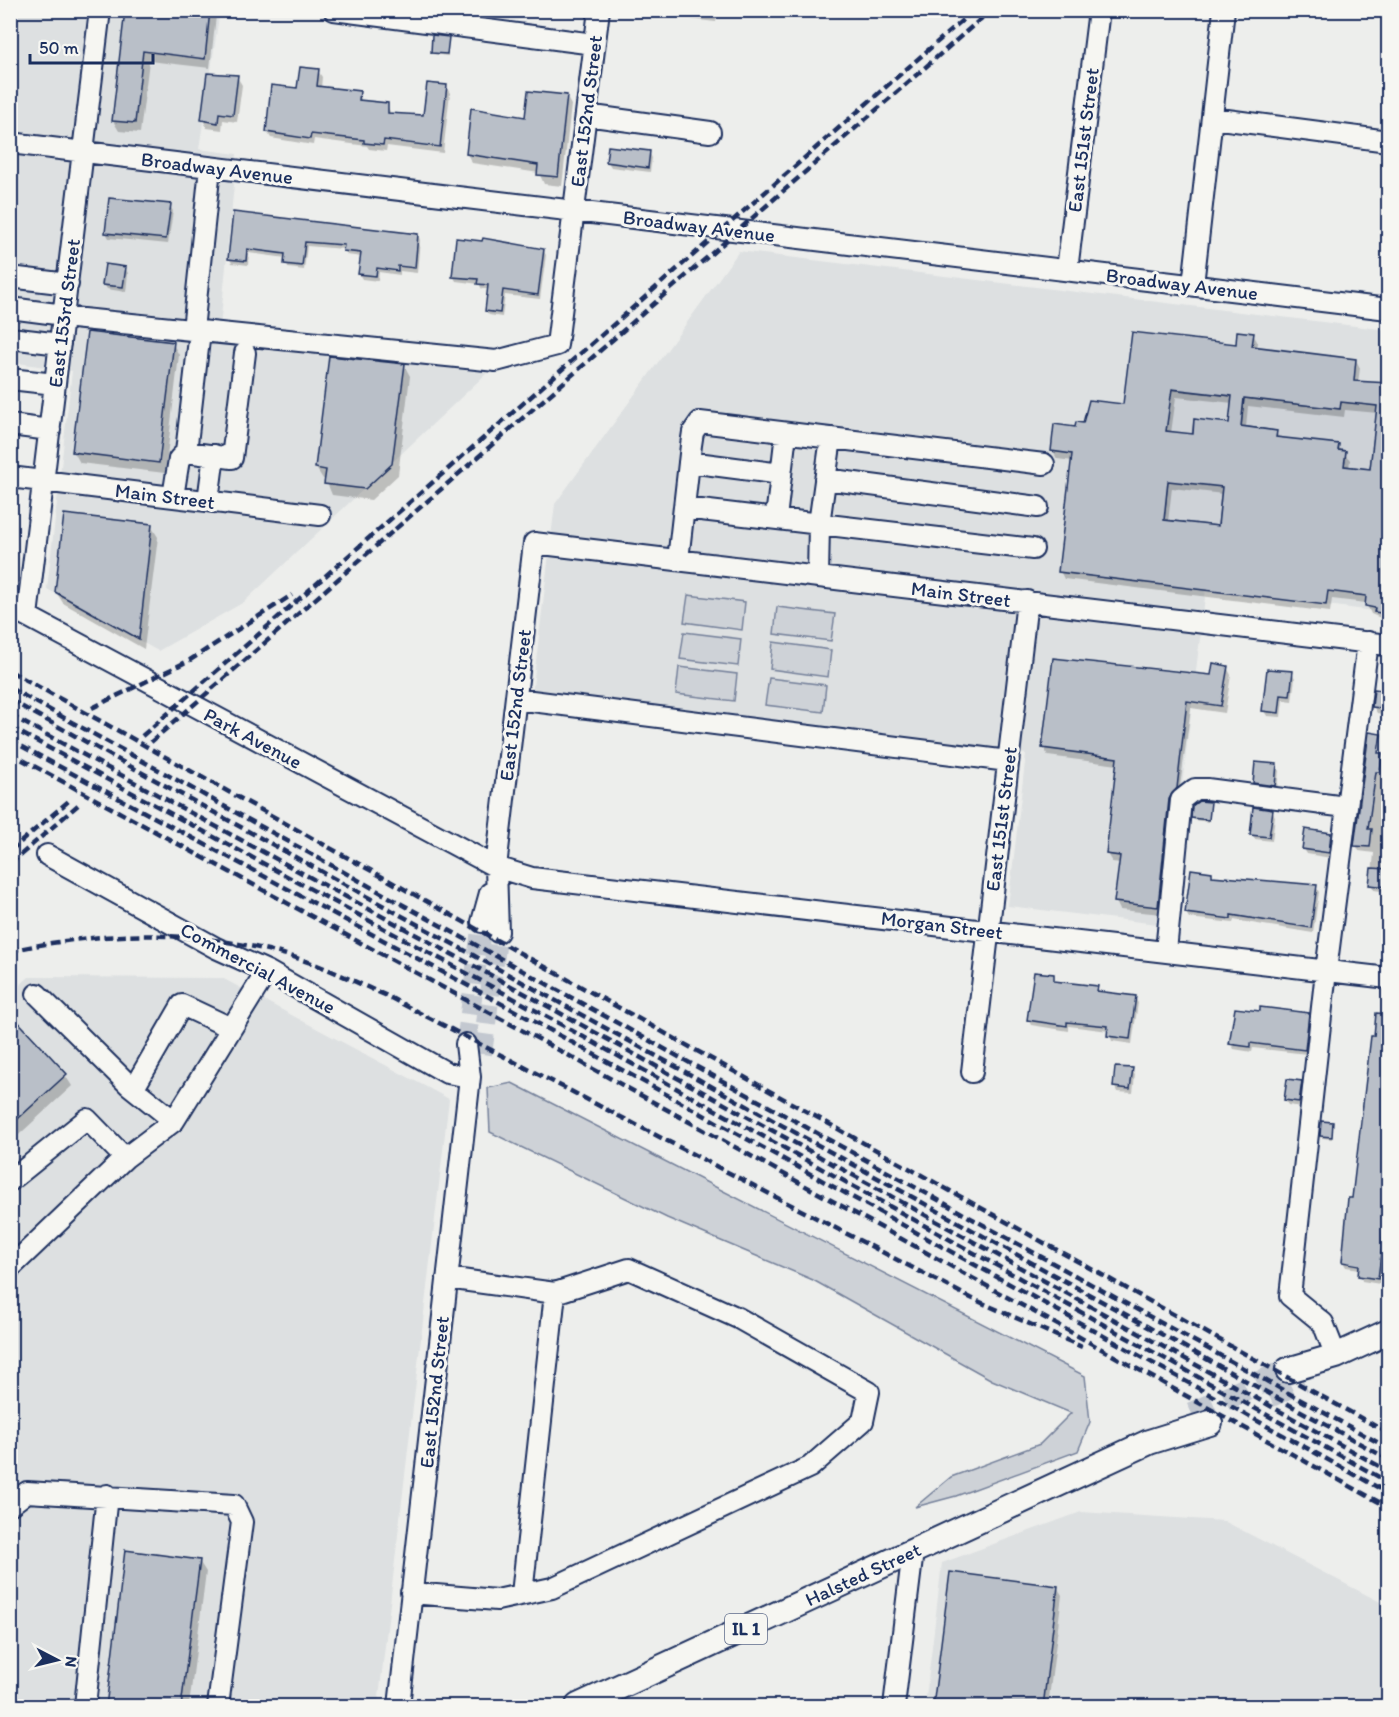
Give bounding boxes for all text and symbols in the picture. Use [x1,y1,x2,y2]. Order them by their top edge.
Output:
scale bar [30,27,153,65]
street label: East 152nd Street [565,34,607,188]
text: 50 m [39,37,79,59]
street label: East 151st Street [1062,66,1104,214]
street label: Broadway Avenue [140,147,294,189]
street label: Broadway Avenue [622,205,776,247]
street label: East 153rd Street [43,237,85,389]
street label: Broadway Avenue [1105,263,1259,305]
street label: Main Street [114,478,216,514]
street label: Main Street [910,576,1012,612]
street label: East 152nd Street [494,628,536,782]
street label: Park Avenue [200,702,306,774]
street label: East 151st Street [980,745,1022,893]
street label: Morgan Street [880,906,1004,944]
street label: Commercial Avenue [176,917,340,1019]
street label: East 152nd Street [414,1315,454,1469]
street label: Halsted Street [801,1537,925,1611]
road number: IL 1 [725,1614,767,1644]
north arrow [27,1630,87,1690]
text: N [61,1655,81,1668]

